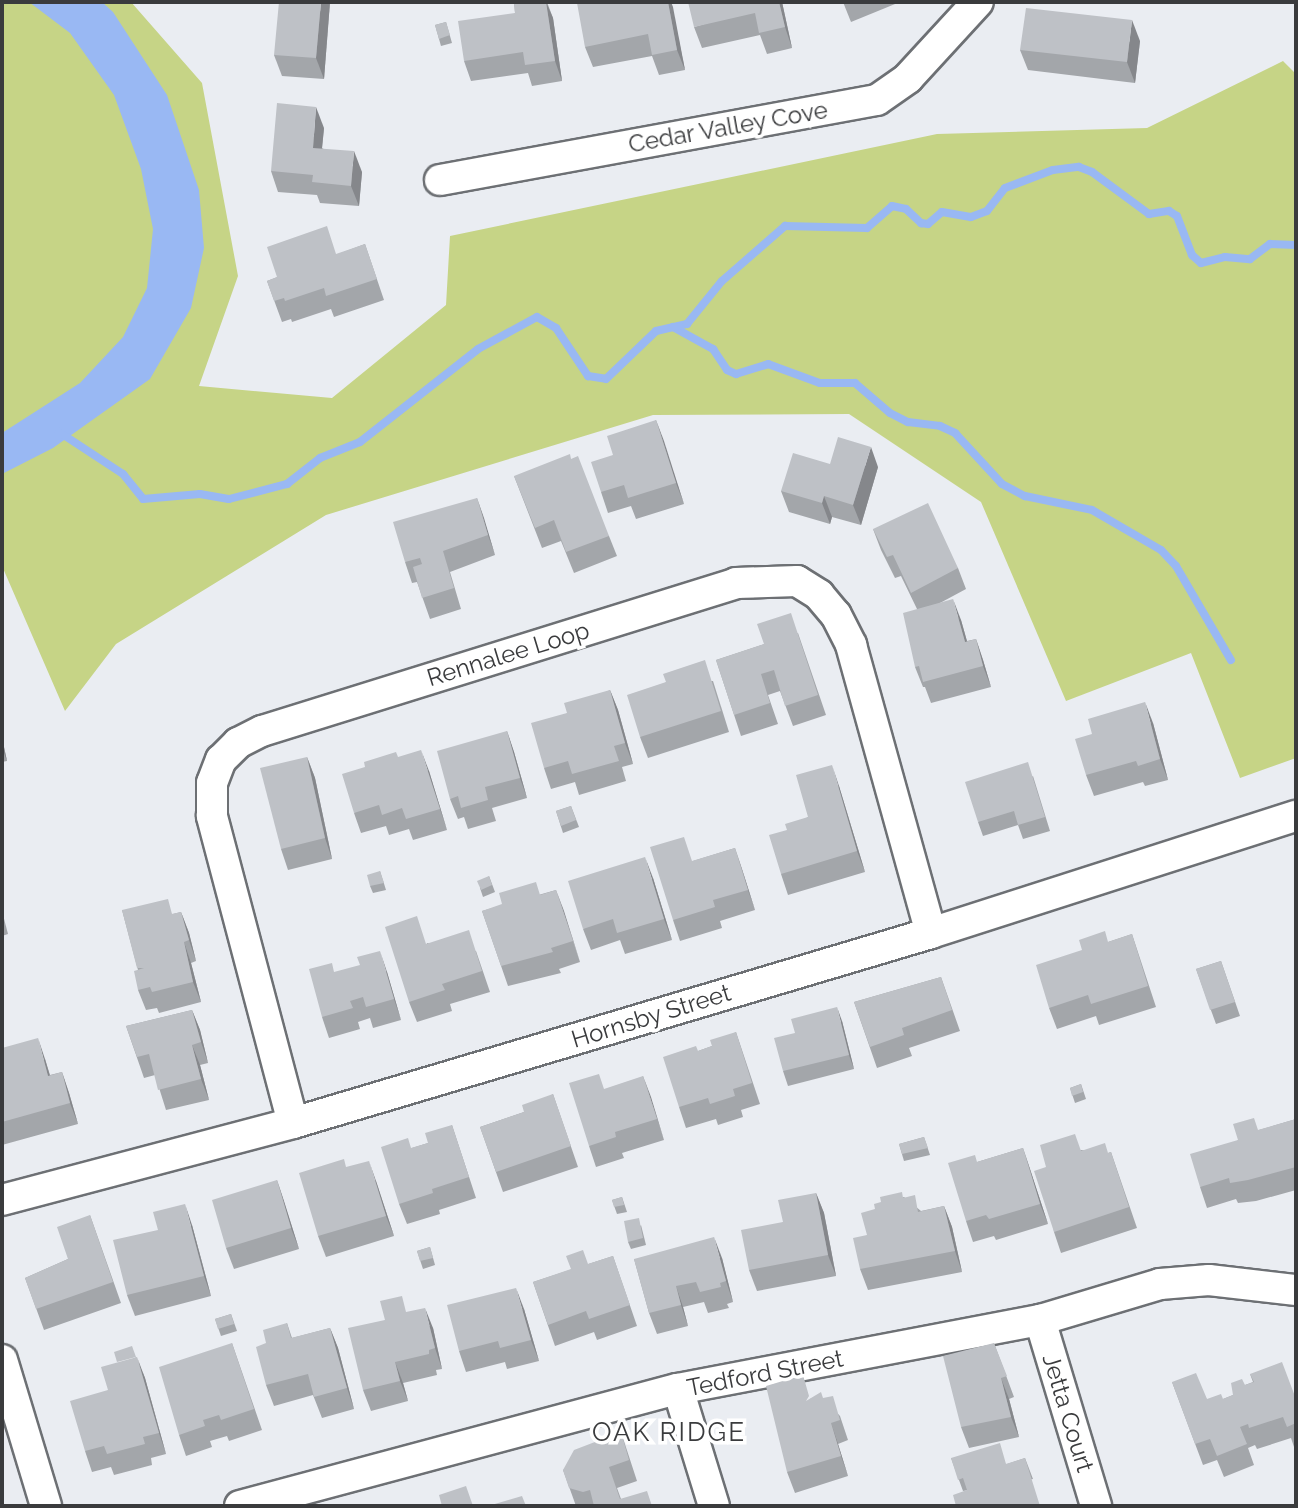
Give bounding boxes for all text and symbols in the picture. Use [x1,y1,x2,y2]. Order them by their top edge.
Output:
street label: Cedar Valley Cove [625,95,831,159]
street label: Rennalee Loop [423,616,593,692]
street label: Hornsby Street [567,978,735,1054]
street label: Tedford Street [684,1344,846,1402]
street label: Jetta Court [1036,1350,1100,1476]
district label: OAK RIDGE [592,1417,746,1449]

